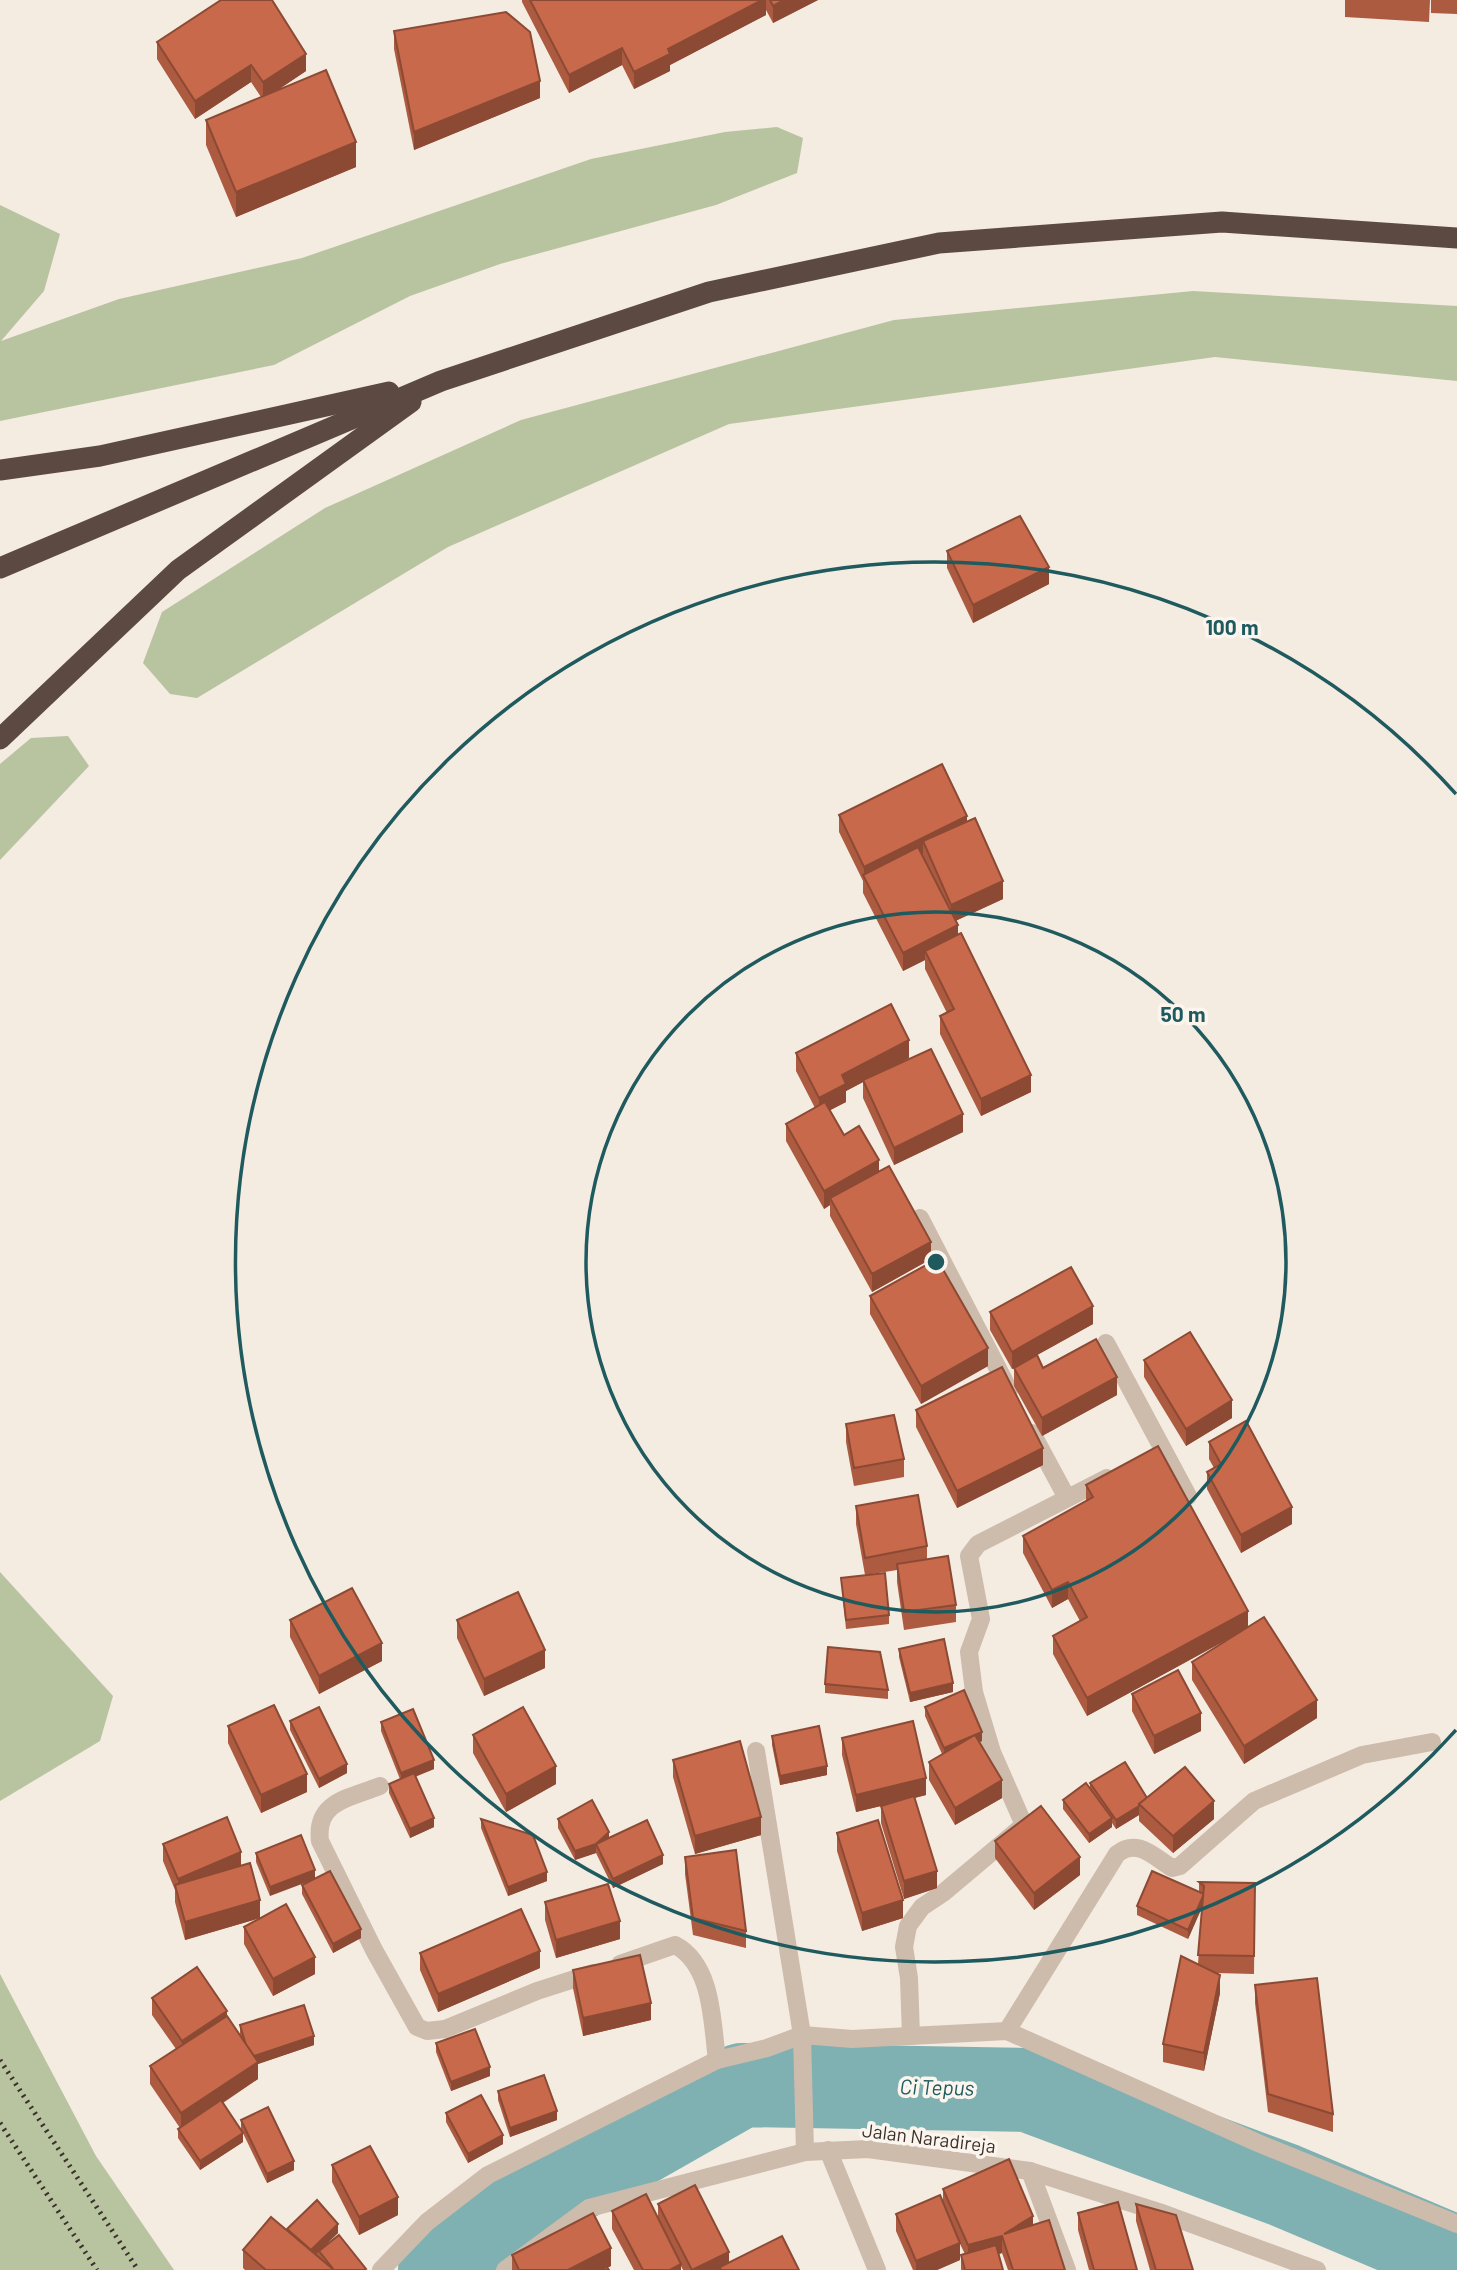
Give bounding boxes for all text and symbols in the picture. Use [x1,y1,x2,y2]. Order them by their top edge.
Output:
text: 100 m [1205,614,1259,639]
text: 50 m [1160,1001,1206,1026]
centre of rings [924,1250,948,1274]
water label: Ci Tepus [900,2073,975,2100]
street label: Jalan Naradireja [861,2118,997,2157]

